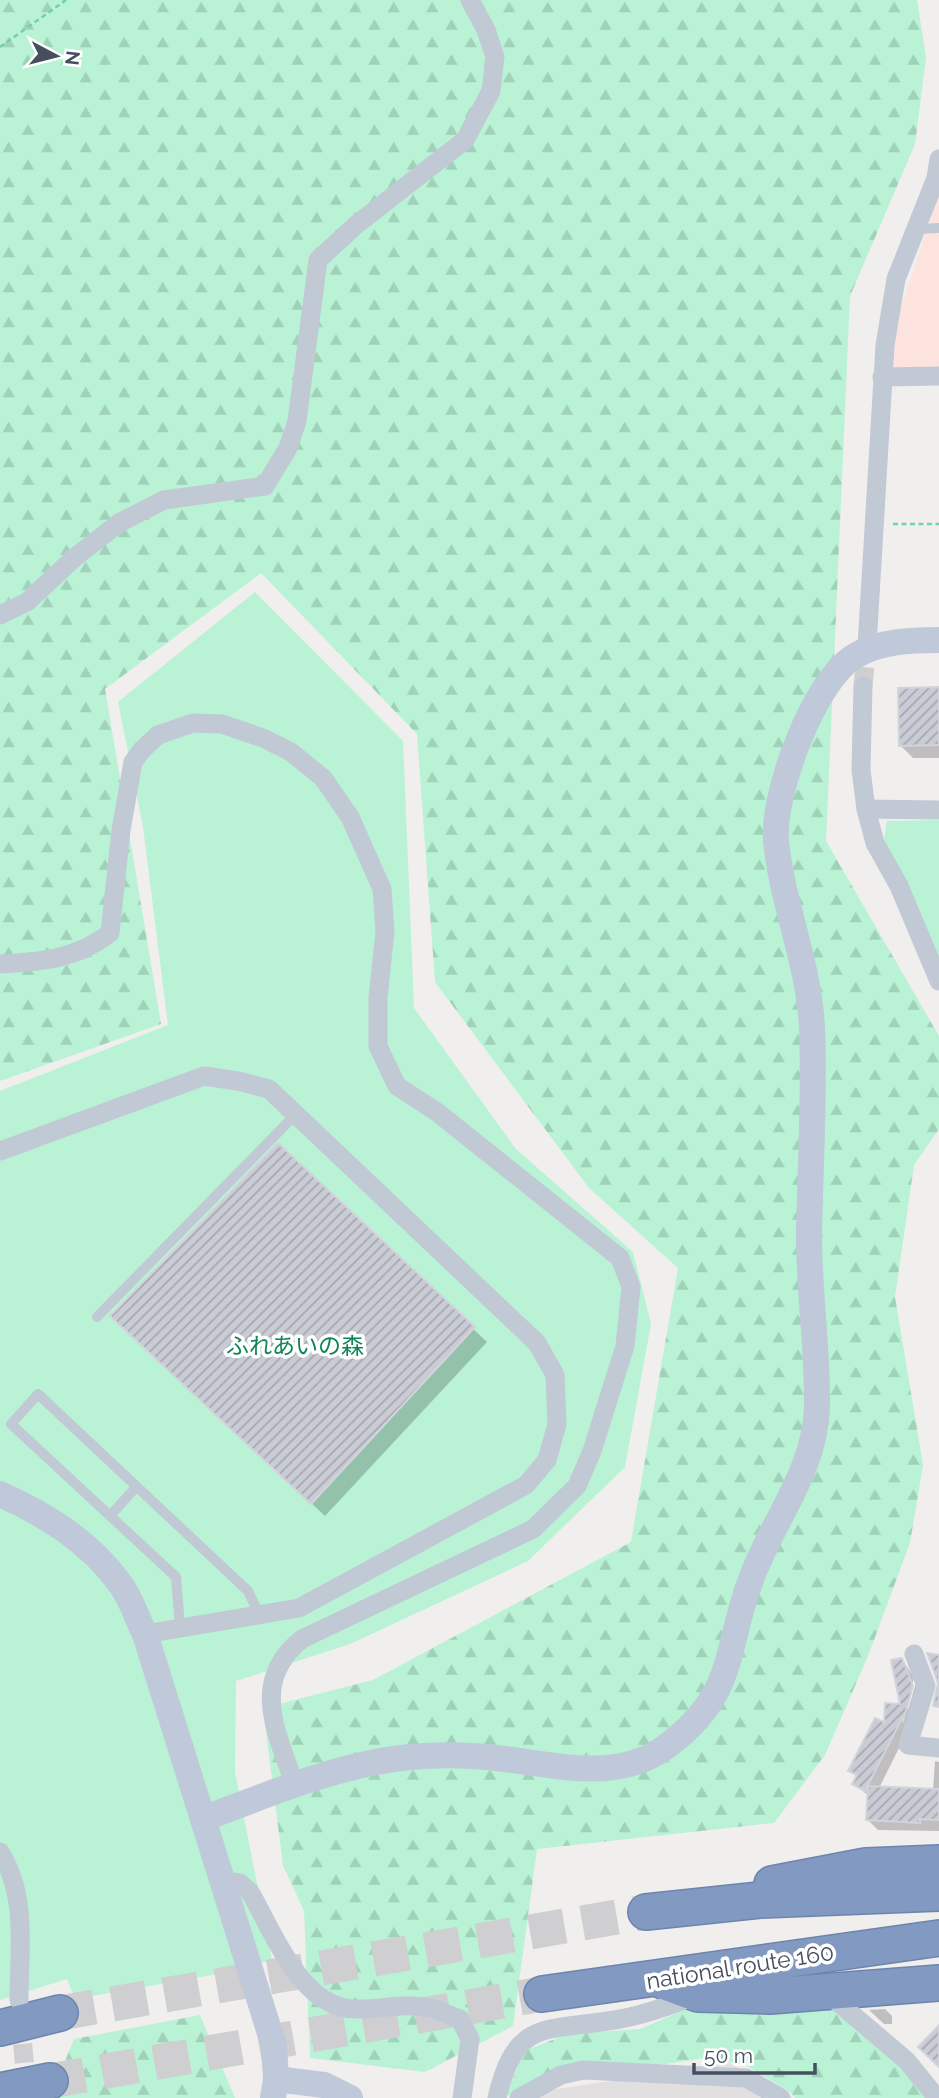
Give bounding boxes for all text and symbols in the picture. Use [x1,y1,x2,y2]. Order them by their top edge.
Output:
north arrow [21,21,91,91]
text: N [61,50,85,67]
park label: ふれあいの森 [226,1332,364,1359]
street label: national route 160 [644,1938,836,1994]
scale bar [694,2032,815,2076]
text: 50 m [704,2043,753,2068]

